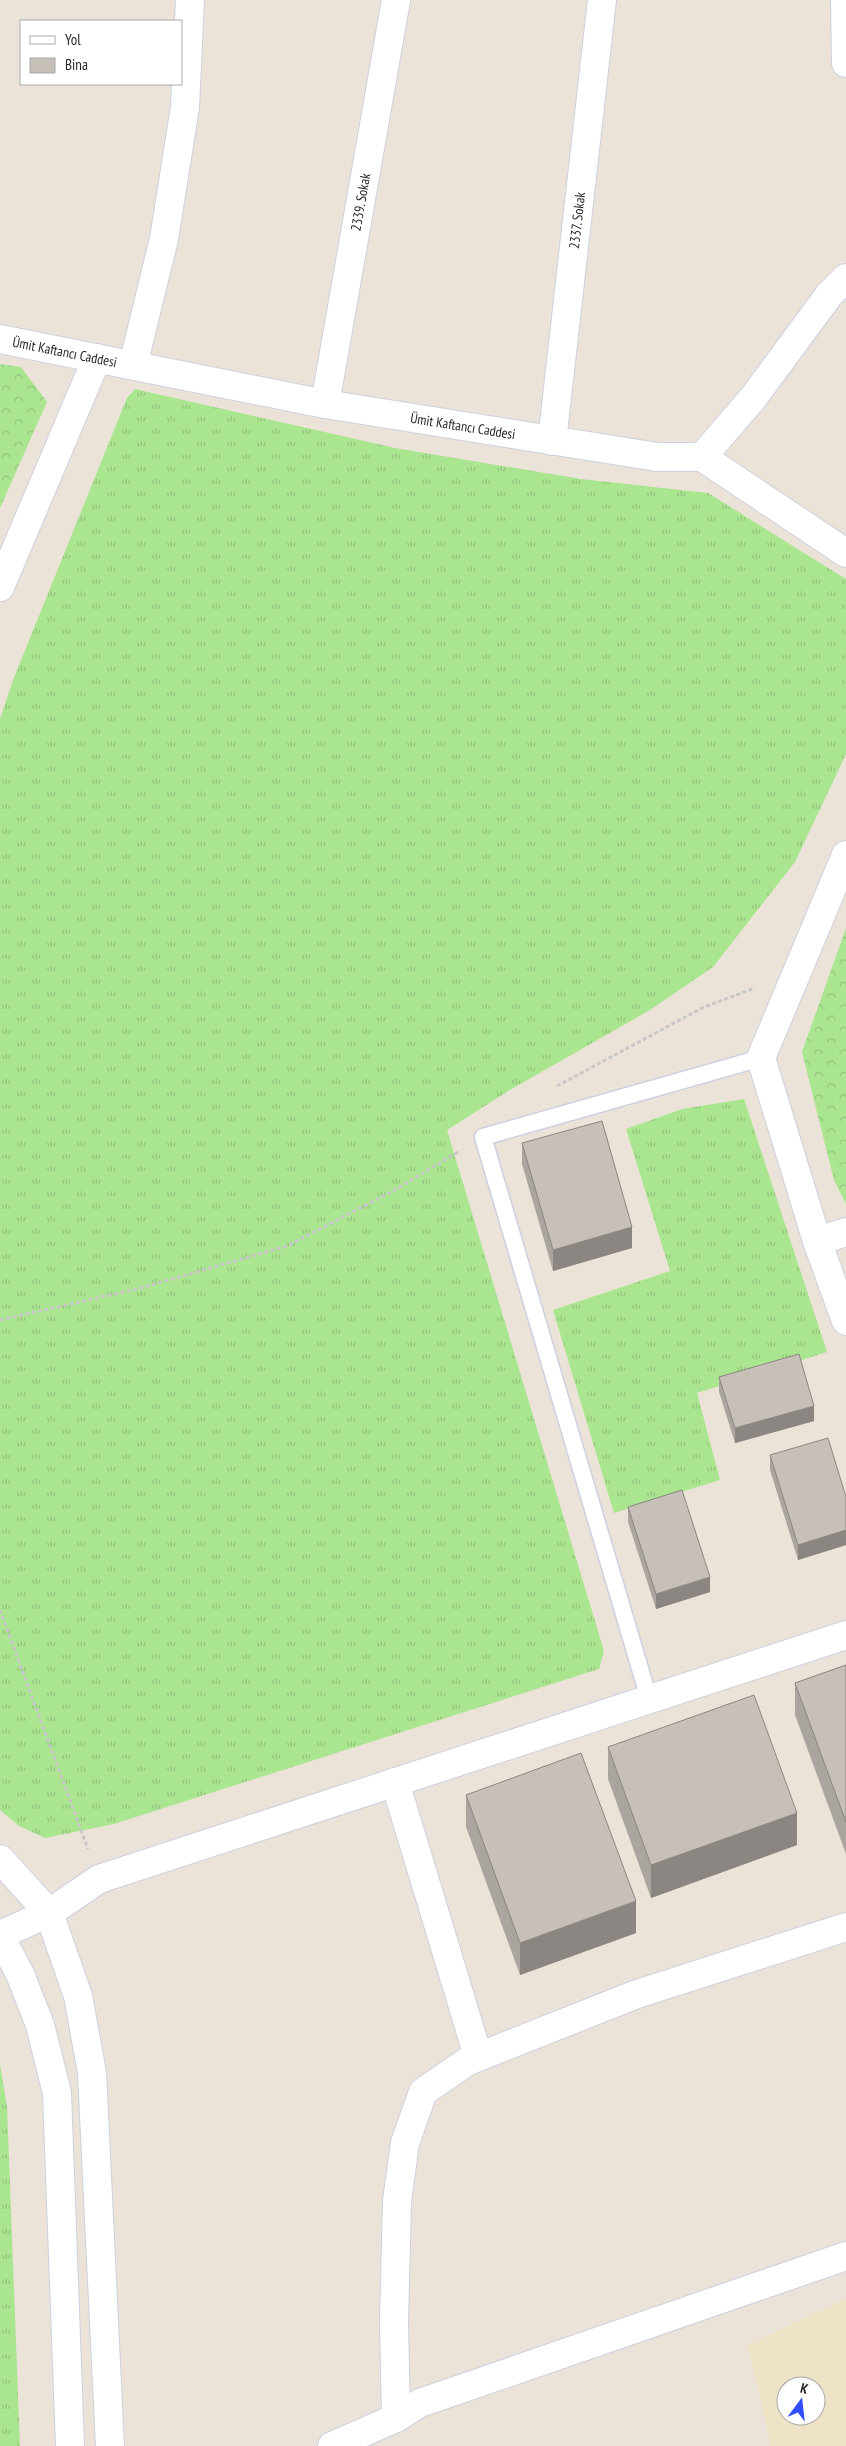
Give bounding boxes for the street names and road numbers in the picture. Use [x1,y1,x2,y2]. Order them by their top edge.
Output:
street label: 2339. Sokak [347,171,374,232]
street label: 2337. Sokak [565,190,589,250]
street label: Ümit Kaftancı Caddesi [11,333,119,371]
street label: Ümit Kaftancı Caddesi [409,409,517,443]

